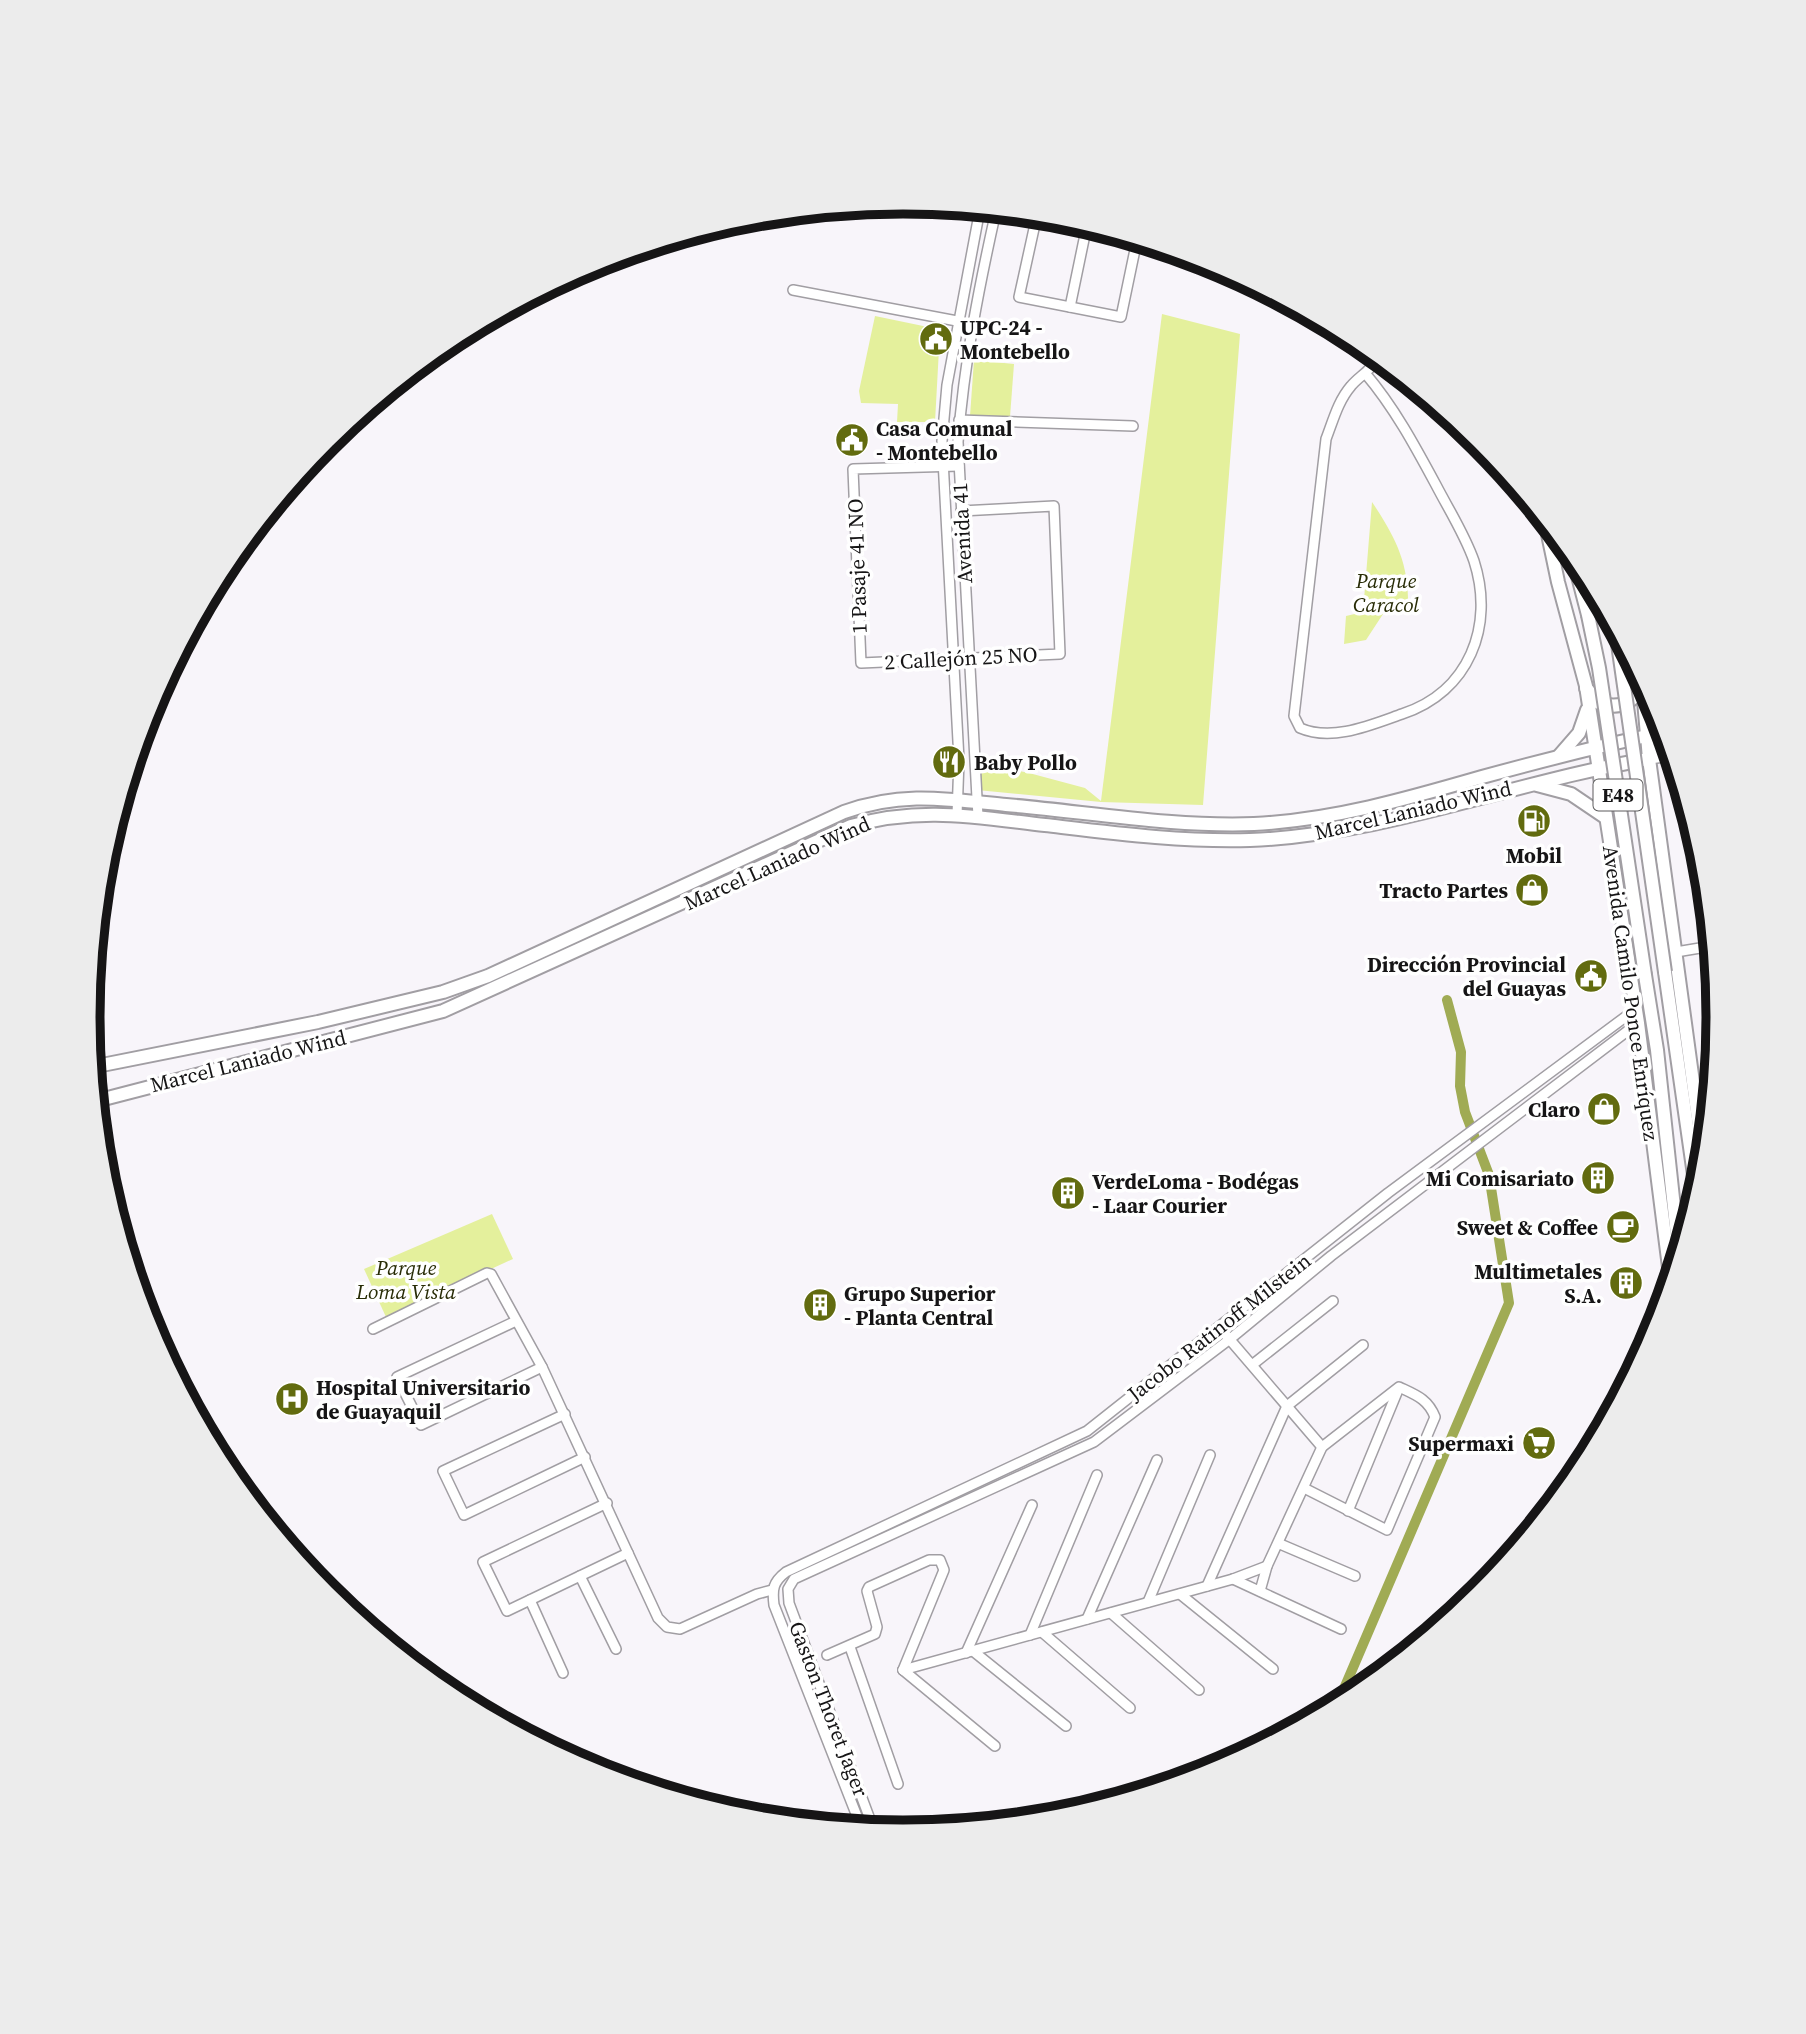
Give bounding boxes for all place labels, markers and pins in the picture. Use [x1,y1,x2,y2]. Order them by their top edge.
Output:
place label: UPC-24 - Montebello [960,313,1070,366]
public building icon: UPC-24 - Montebello [917,320,955,358]
place label: Casa Comunal - Montebello [876,414,1013,467]
public building icon: Casa Comunal - Montebello [833,421,871,459]
restaurant icon: Baby Pollo [930,743,968,781]
place label: Baby Pollo [974,748,1077,777]
fuel station icon: Mobil [1515,802,1553,840]
place label: Mobil [1506,841,1562,870]
shop icon: Tracto Partes [1513,871,1551,909]
place label: Tracto Partes [1379,876,1508,905]
place label: Dirección Provincial del Guayas [1367,950,1566,1003]
public building icon: Dirección Provincial del Guayas [1572,957,1610,995]
shop icon: Claro [1585,1090,1623,1128]
place label: Claro [1528,1095,1580,1124]
building icon: Mi Comisariato [1579,1159,1617,1197]
place label: Mi Comisariato [1426,1164,1574,1193]
place label: VerdeLoma - Bodégas - Laar Courier [1092,1167,1299,1220]
building icon: VerdeLoma - Bodégas - Laar Courier [1049,1174,1087,1212]
cafe icon: Sweet & Coffee [1604,1208,1642,1246]
place label: Sweet & Coffee [1457,1213,1598,1242]
place label: Multimetales S.A. [1474,1257,1602,1310]
building icon: Multimetales S.A. [1607,1264,1645,1302]
place label: Grupo Superior - Planta Central [844,1279,996,1332]
building icon: Grupo Superior - Planta Central [801,1286,839,1324]
place label: Hospital Universitario de Guayaquil [316,1373,530,1426]
hospital icon: Hospital Universitario de Guayaquil [273,1380,311,1418]
supermarket icon: Supermaxi [1520,1424,1558,1462]
place label: Supermaxi [1408,1429,1514,1458]

